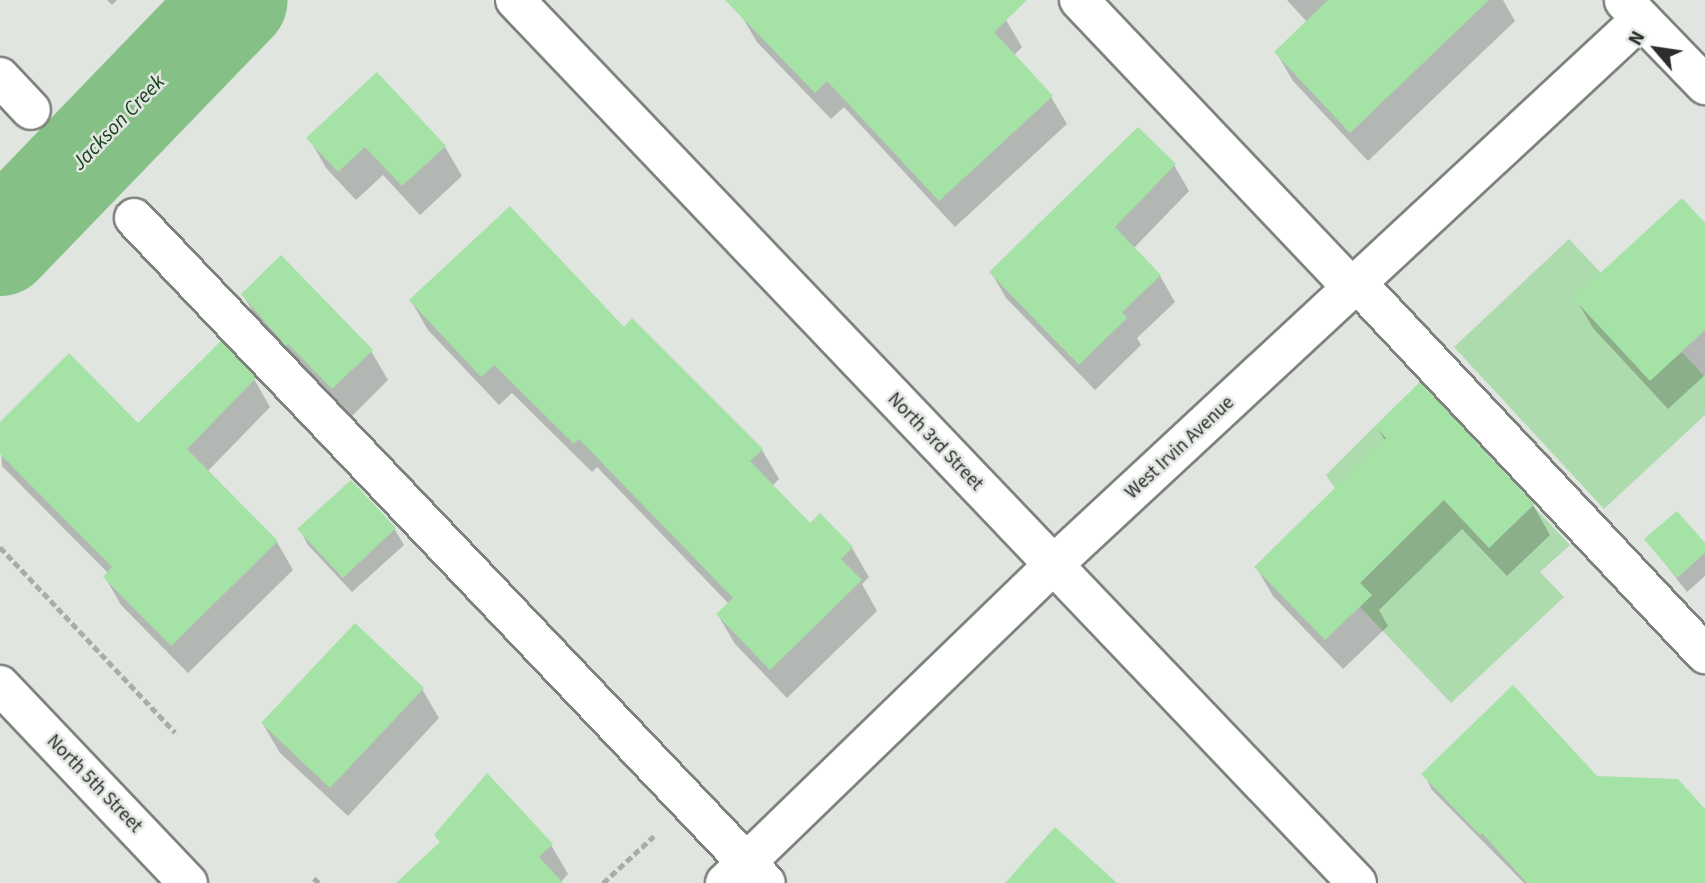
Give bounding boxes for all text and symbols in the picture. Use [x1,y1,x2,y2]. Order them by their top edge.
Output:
north arrow [1621,14,1691,84]
text: N [1622,27,1652,51]
water label: Jackson Creek [66,69,170,175]
street label: North 3rd Street [883,388,987,496]
street label: West Irvin Avenue [1121,392,1239,504]
street label: North 5th Street [42,730,146,838]

